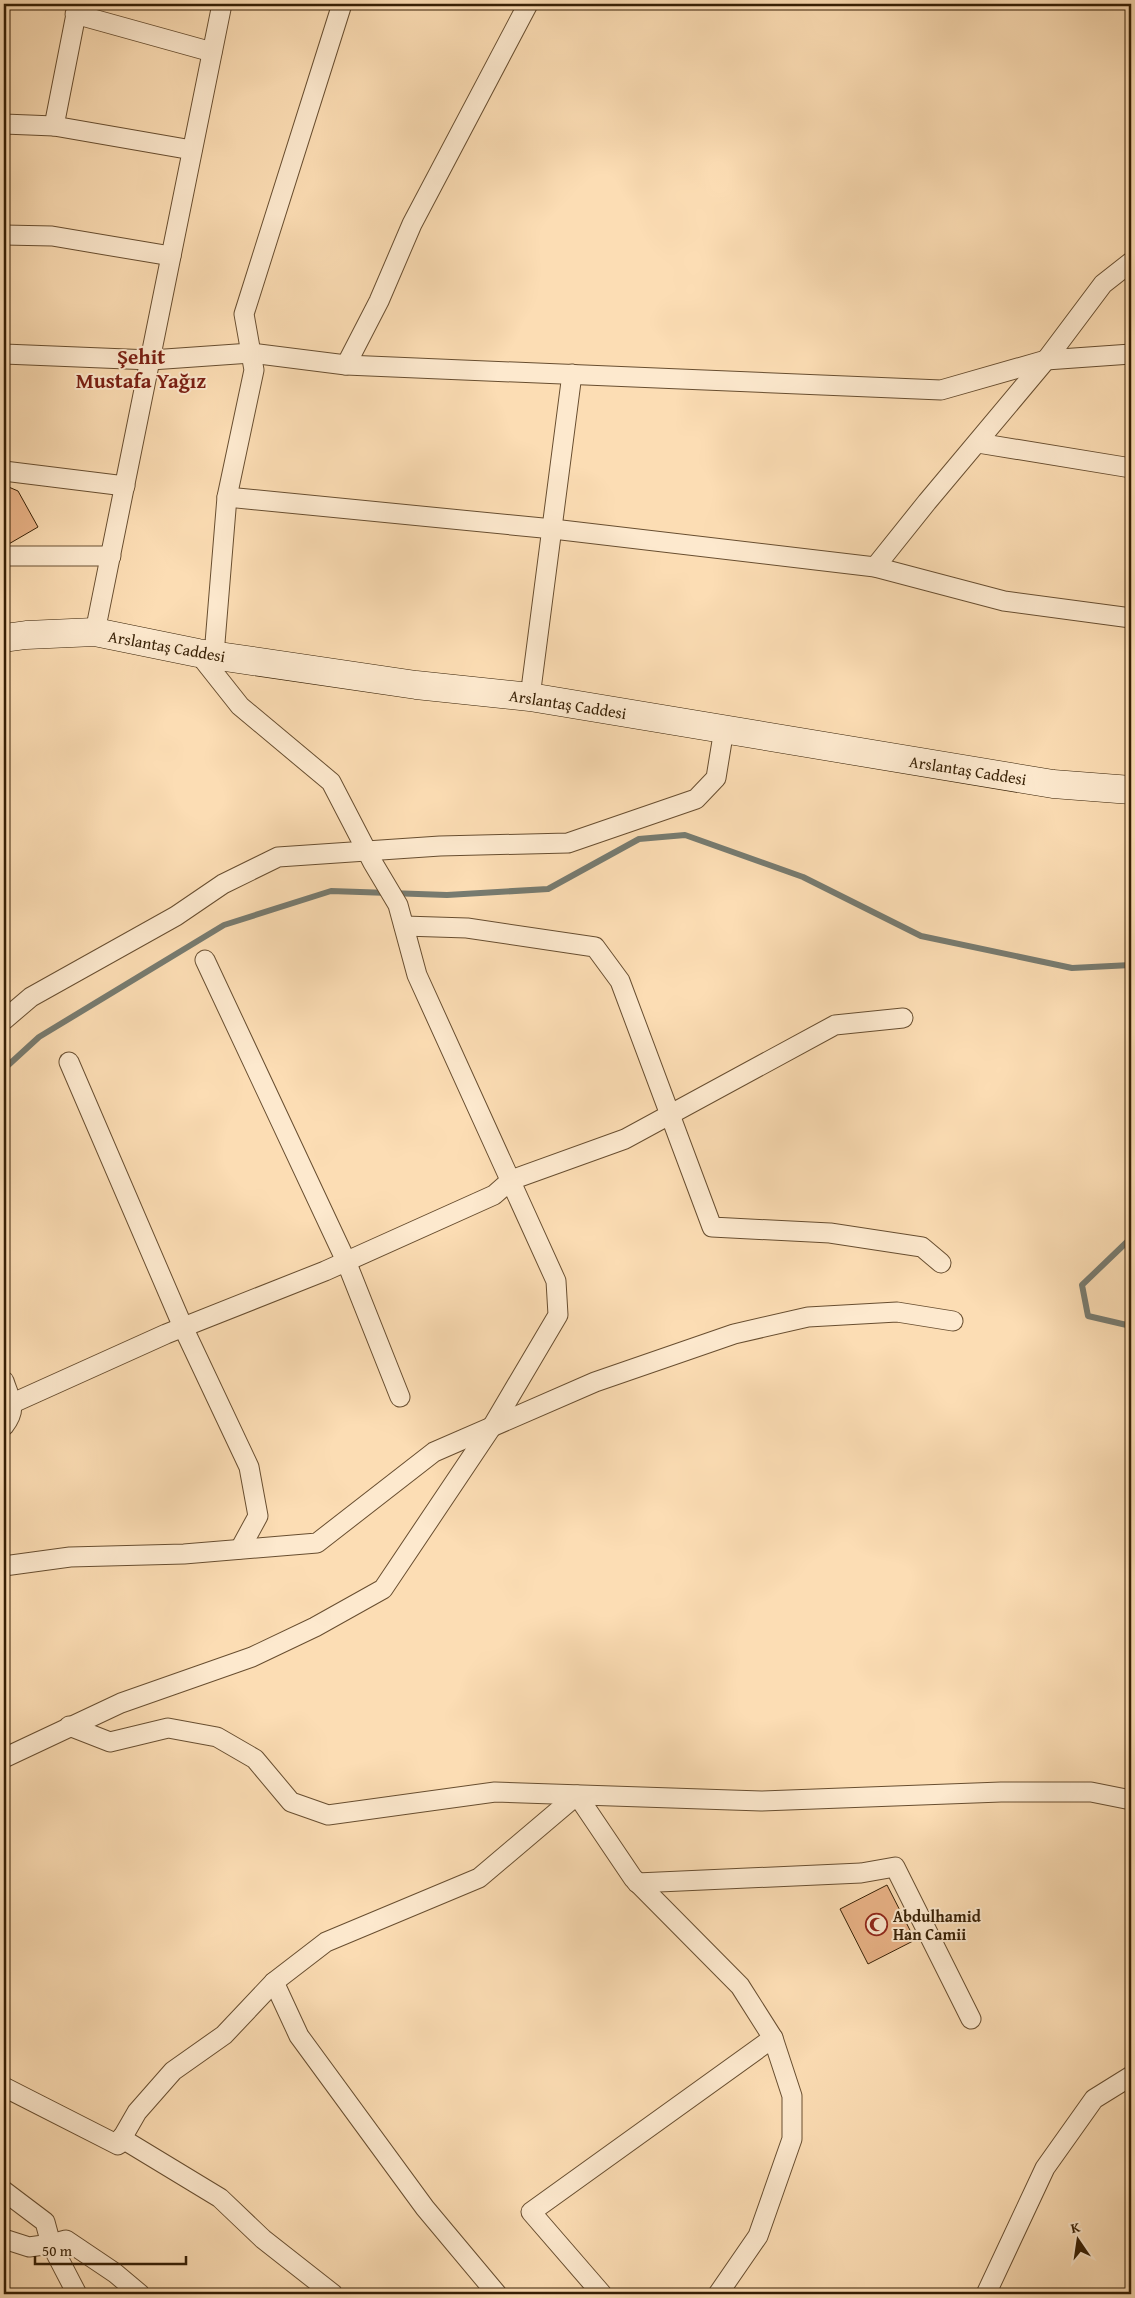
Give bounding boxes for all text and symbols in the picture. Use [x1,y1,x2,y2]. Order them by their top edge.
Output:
district label: Şehit Mustafa Yağız [76,341,206,396]
street label: Arslantaş Caddesi [107,624,228,668]
street label: Arslantaş Caddesi [508,683,629,725]
street label: Arslantaş Caddesi [908,749,1029,791]
place label: Abdulhamid Han Camii [893,1904,982,1946]
mosque icon: Abdulhamid Han Camii [865,1913,889,1937]
north arrow [1052,2216,1102,2266]
text: K [1069,2217,1082,2238]
scale bar [35,2233,186,2265]
text: 50 m [42,2240,73,2261]

